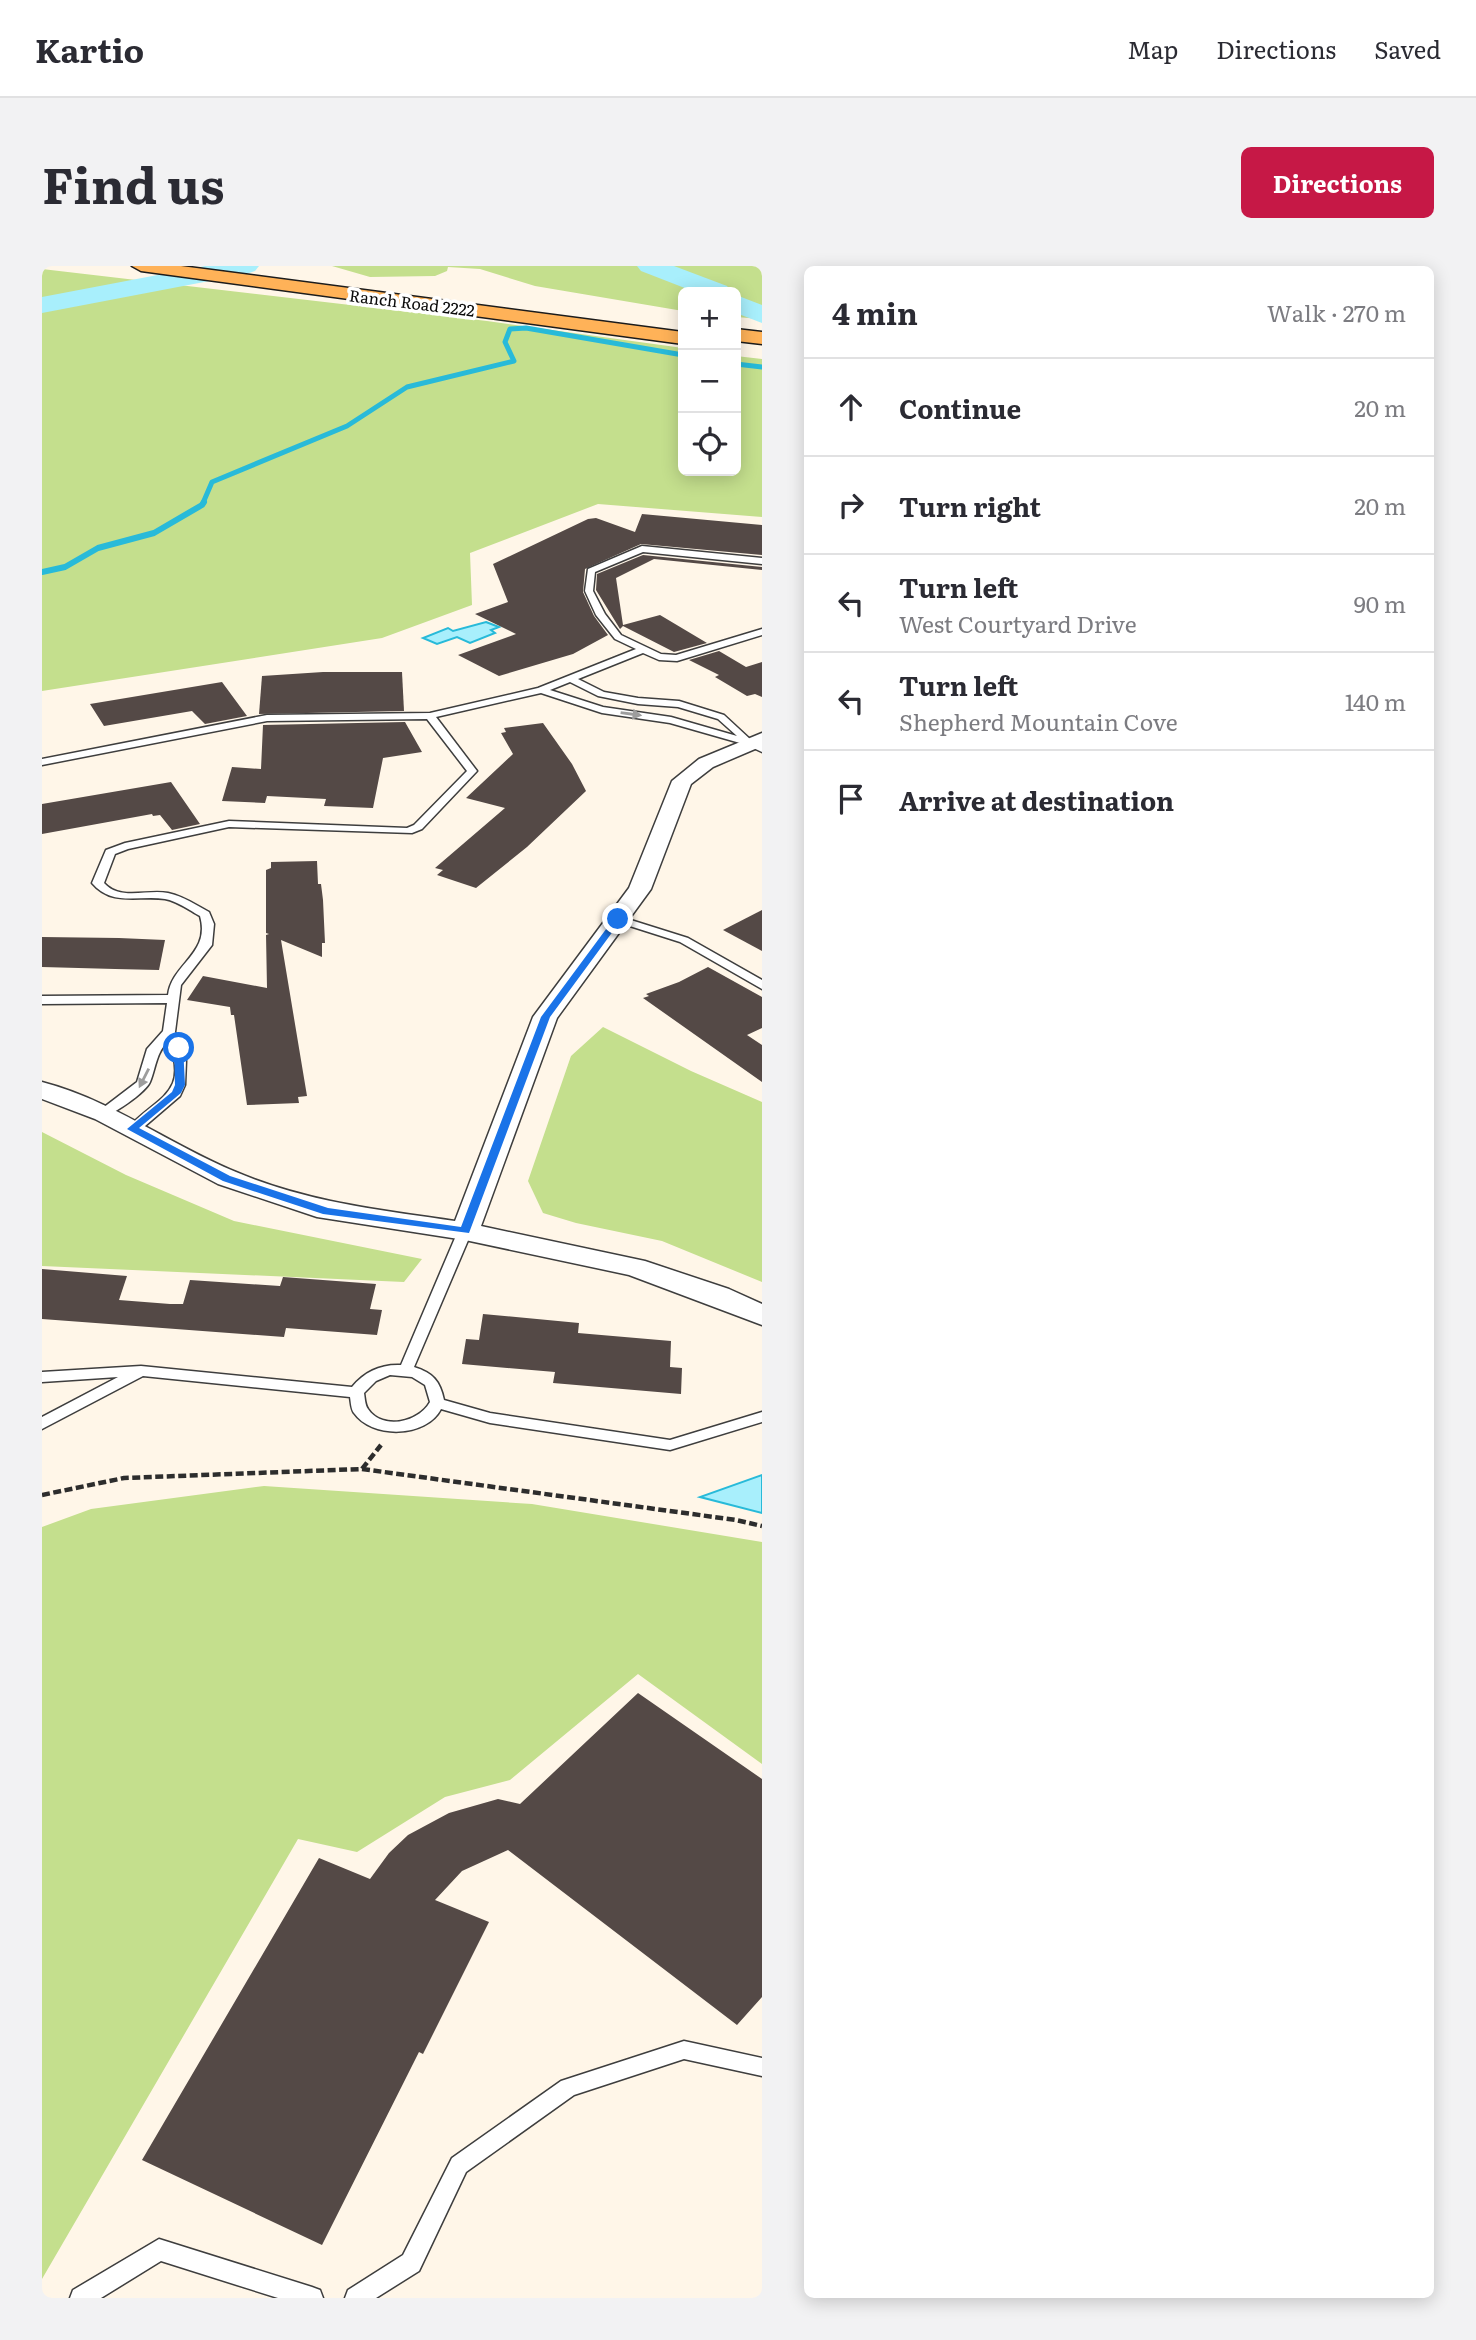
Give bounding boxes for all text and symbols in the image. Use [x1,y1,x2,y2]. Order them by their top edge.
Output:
text: Kartio [35,24,144,73]
text: Map [1127,31,1178,66]
text: Directions [1216,31,1336,66]
text: Saved [1374,31,1441,66]
text: Find us [42,146,225,219]
button: Directions [1241,147,1434,218]
street label: Ranch Road 2222 [348,282,476,322]
map controls [678,287,741,476]
button: + [678,287,741,350]
text: 4 min [832,290,918,334]
text: Walk · 270 m [1267,295,1406,329]
button: − [678,350,741,413]
icon: ahead [832,388,870,426]
text: Continue [899,388,1021,427]
text: 20 m [1354,390,1406,424]
button: locate [678,413,741,476]
icon: right [832,486,870,524]
text: Turn right [899,486,1041,525]
text: 20 m [1354,488,1406,522]
text: Turn left [899,567,1018,606]
icon: left [832,584,870,622]
text: 90 m [1354,586,1406,620]
text: West Courtyard Drive [899,606,1137,640]
text: Turn left [899,665,1018,704]
icon: left [832,682,870,720]
text: 140 m [1345,684,1406,718]
text: Shepherd Mountain Cove [899,704,1178,738]
one-way arrow [620,709,642,720]
icon: arrive [832,780,870,818]
text: Arrive at destination [899,780,1174,819]
route end [602,903,633,934]
route start [163,1032,194,1063]
one-way arrow [138,1068,150,1088]

